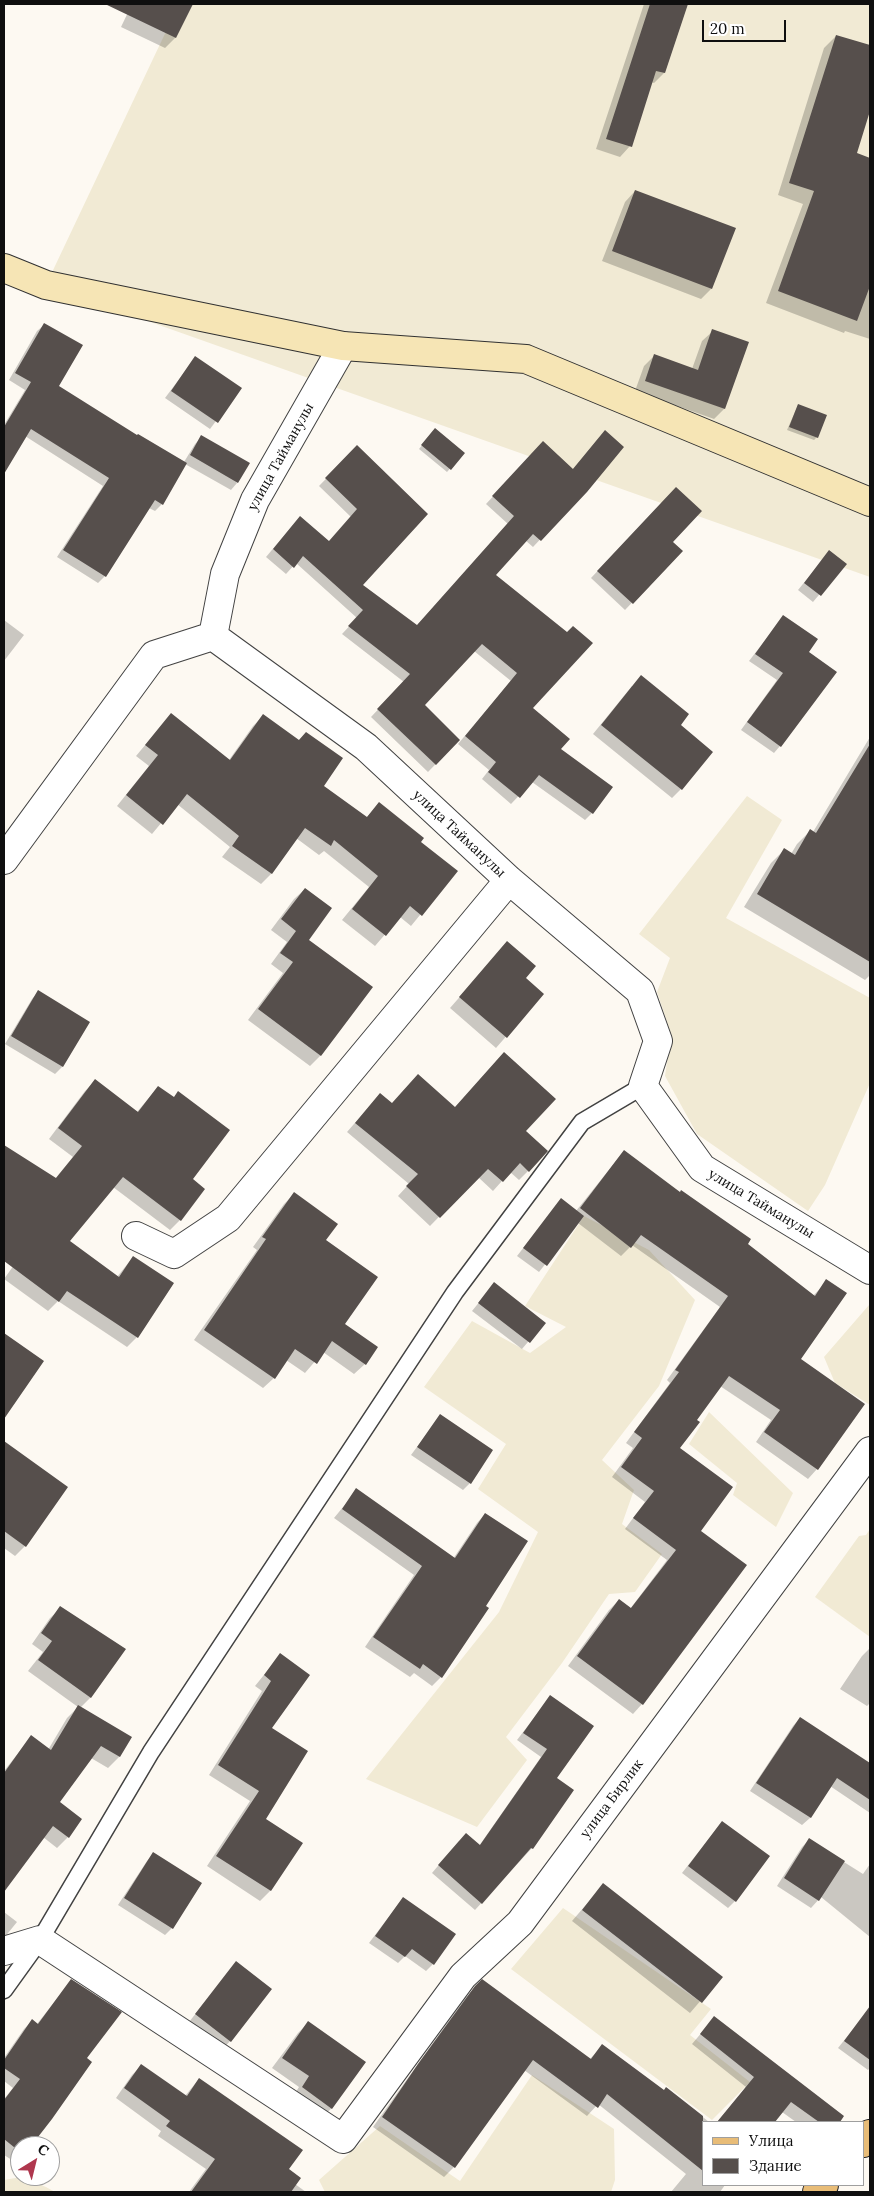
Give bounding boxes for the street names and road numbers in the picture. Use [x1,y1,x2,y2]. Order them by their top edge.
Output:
street label: улица Тайманулы [244,400,318,514]
street label: улица Тайманулы [409,787,509,881]
street label: улица Тайманулы [705,1166,817,1242]
street label: улица Бирлик [577,1756,647,1842]

